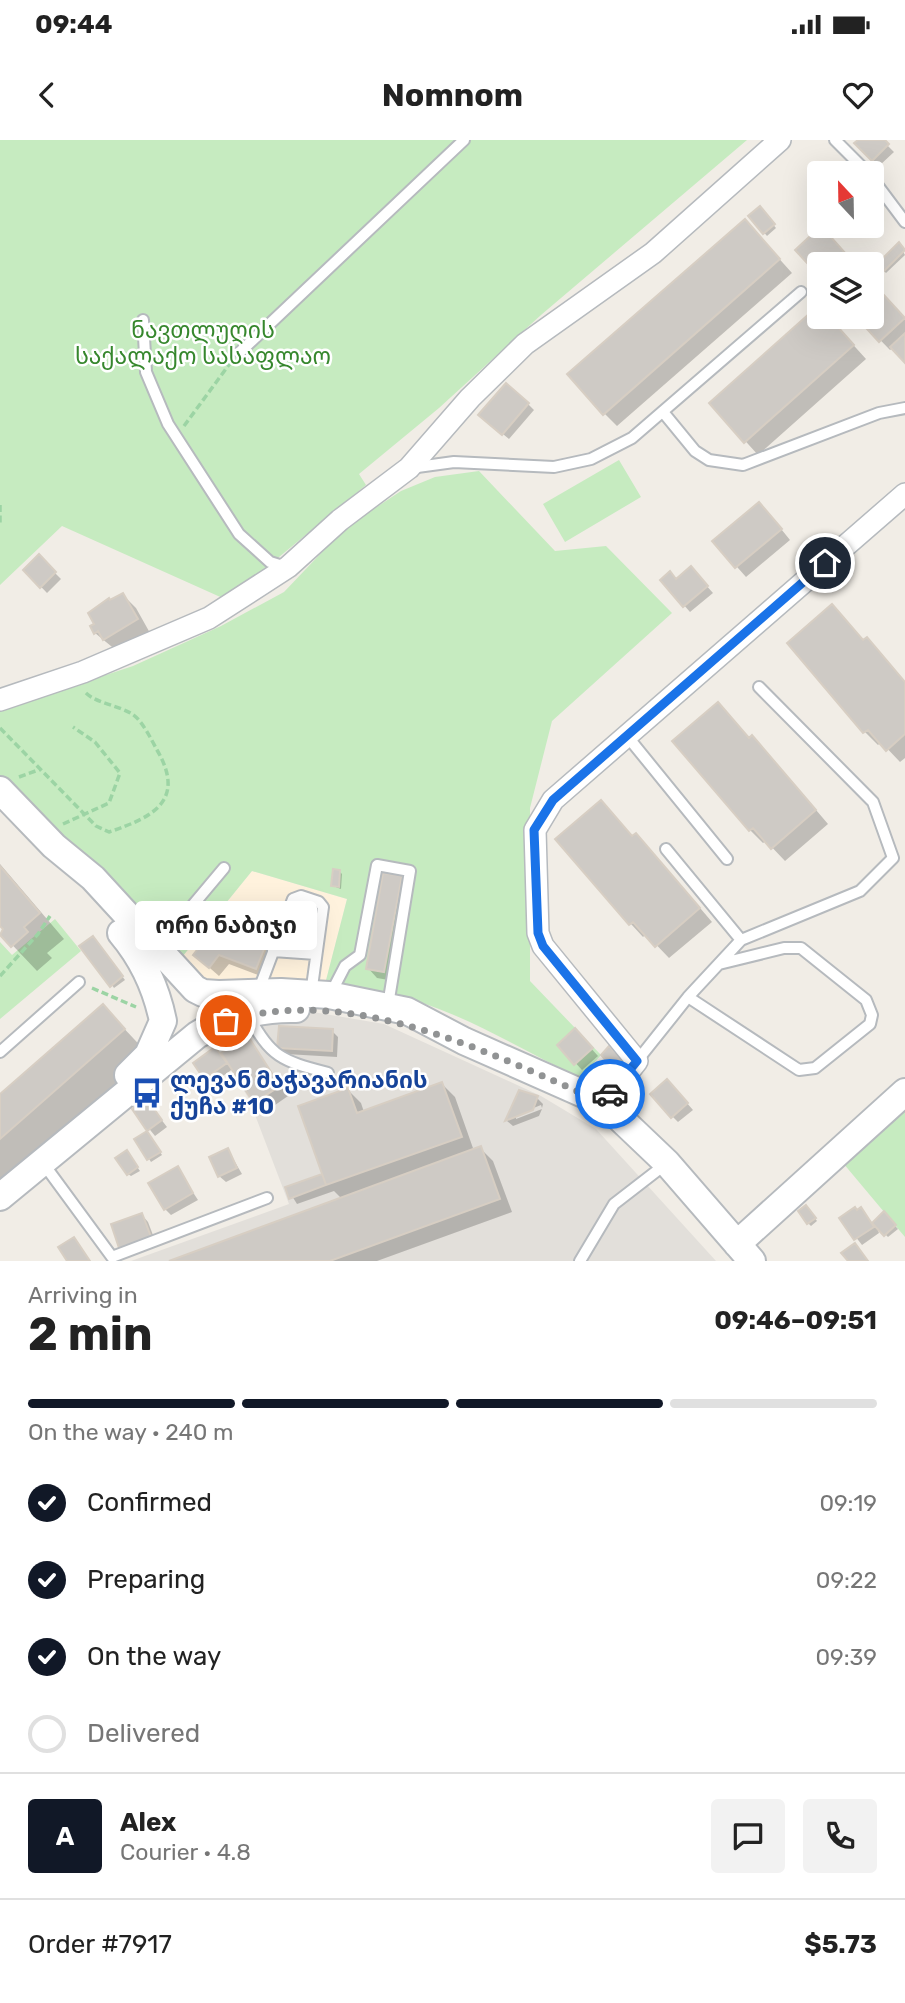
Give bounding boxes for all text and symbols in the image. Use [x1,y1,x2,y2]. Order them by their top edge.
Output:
text: 09:44 [35,9,112,40]
icon: back [28,76,66,114]
text: Nomnom [382,76,523,114]
icon: heart [839,76,877,114]
north arrow [807,161,884,238]
map controls [807,161,884,329]
button: layers [807,252,884,329]
park label: ნავთლუღის საქალაქო სასაფლაო [75,316,331,370]
pin [795,533,855,593]
icon: home [806,544,844,582]
callout: ორი ნაბიჯი [135,902,317,951]
text: ორი ნაბიჯი [155,911,297,939]
pin [196,991,256,1051]
icon: bag [207,1002,245,1040]
courier [575,1059,645,1129]
place label: ლევან მაჭავარიანის ქუჩა #10 [170,1066,427,1120]
icon: car [591,1075,629,1113]
bus stop icon: ლევან მაჭავარიანის ქუჩა #10 [130,1076,164,1110]
text: Arriving in [28,1281,138,1309]
text: 09:46–09:51 [714,1305,877,1336]
text: 2 min [28,1307,153,1362]
text: On the way · 240 m [28,1418,233,1446]
icon: check [28,1484,66,1522]
text: Confirmed [87,1487,212,1518]
text: 09:19 [819,1489,877,1517]
icon: check [28,1561,66,1599]
text: Preparing [87,1564,205,1595]
text: 09:22 [816,1566,877,1594]
icon: check [28,1638,66,1676]
text: On the way [87,1641,221,1672]
text: 09:39 [815,1643,877,1671]
text: Delivered [87,1718,200,1749]
button: chat [711,1799,785,1873]
button: phone [803,1799,877,1873]
text: Alex [120,1807,176,1838]
text: A [56,1821,74,1852]
text: Courier · 4.8 [120,1838,251,1866]
text: Order #7917 [28,1929,172,1960]
text: $5.73 [804,1929,877,1960]

